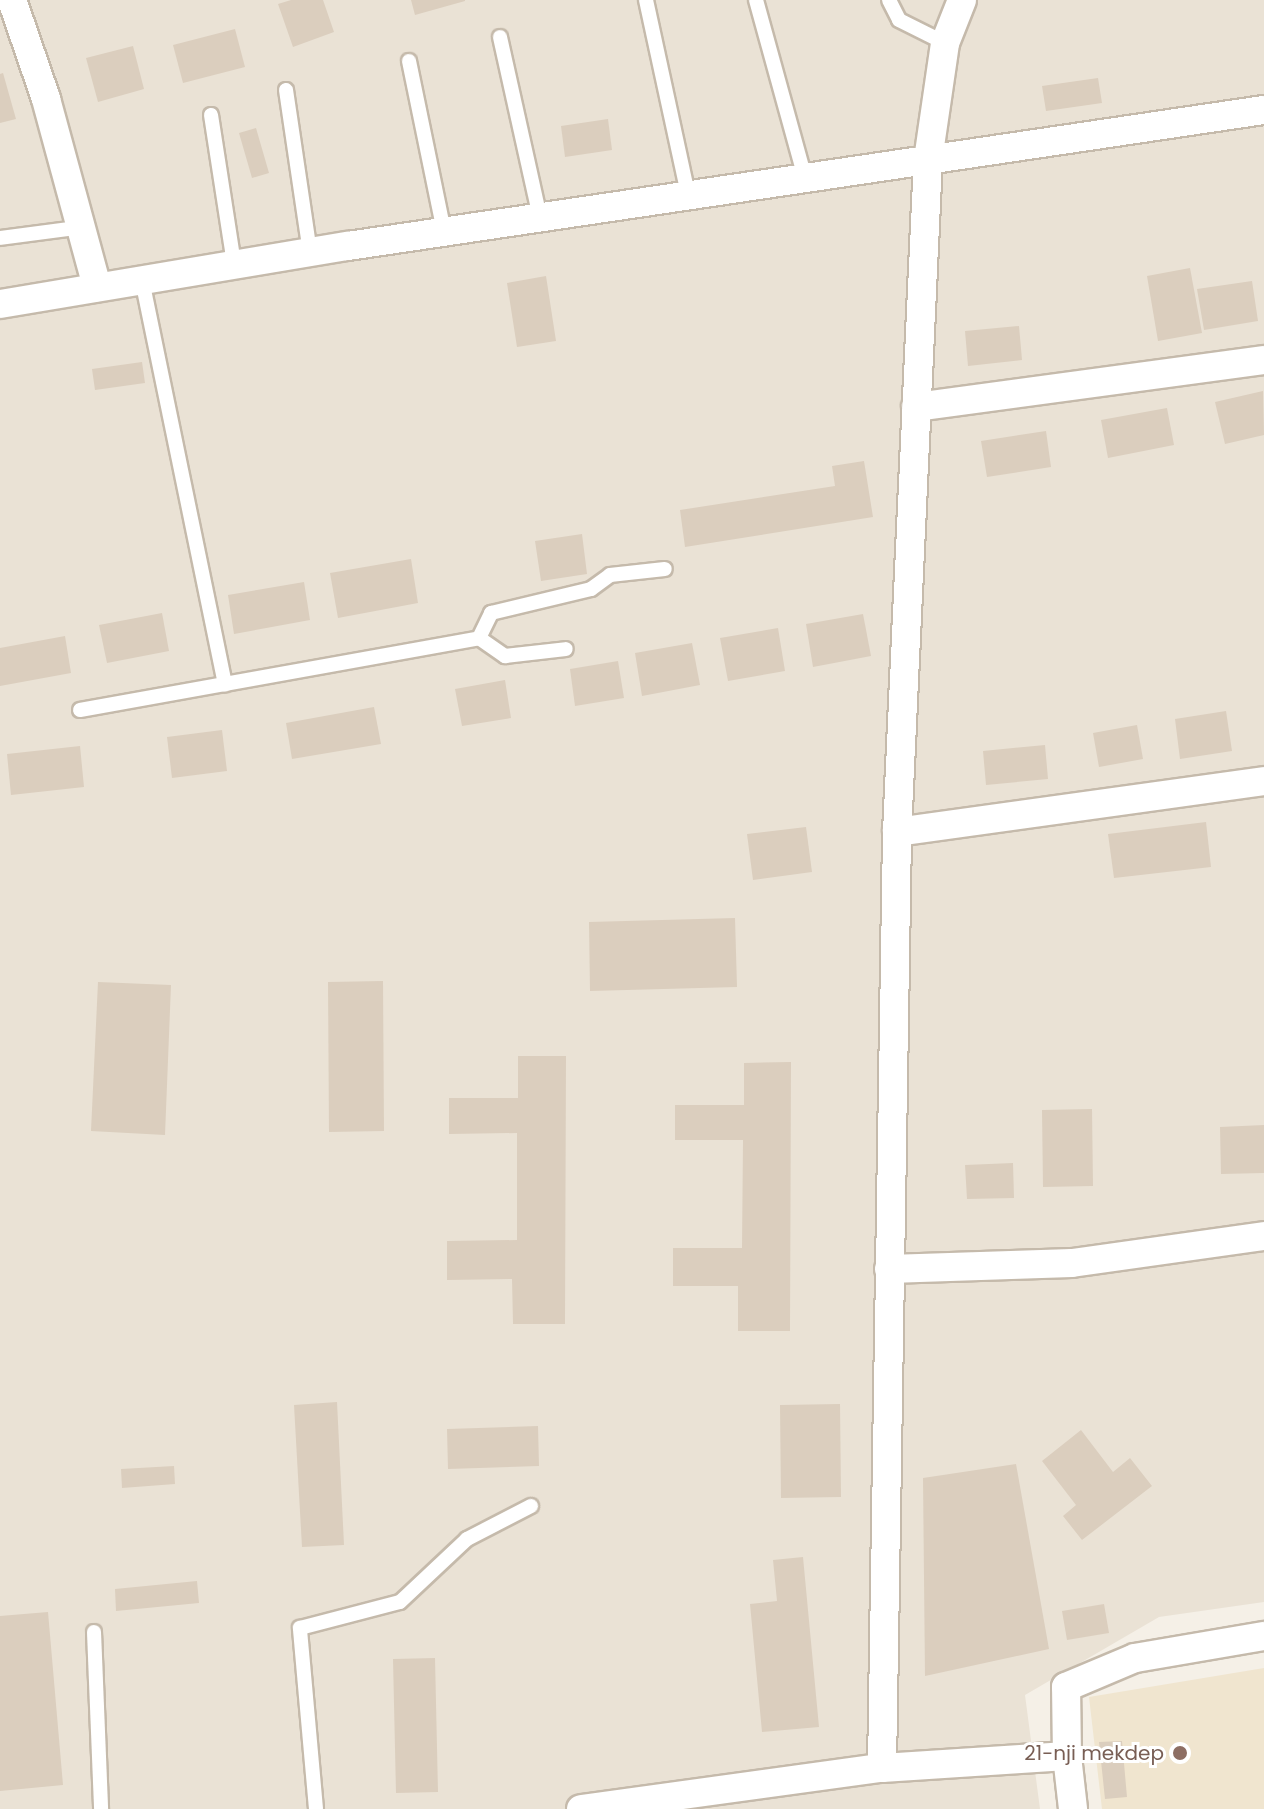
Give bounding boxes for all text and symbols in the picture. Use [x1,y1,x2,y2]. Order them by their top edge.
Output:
place label: 21-nji mekdep [1024,1741,1164,1765]
marker: 21-nji mekdep [1171,1744,1189,1762]

